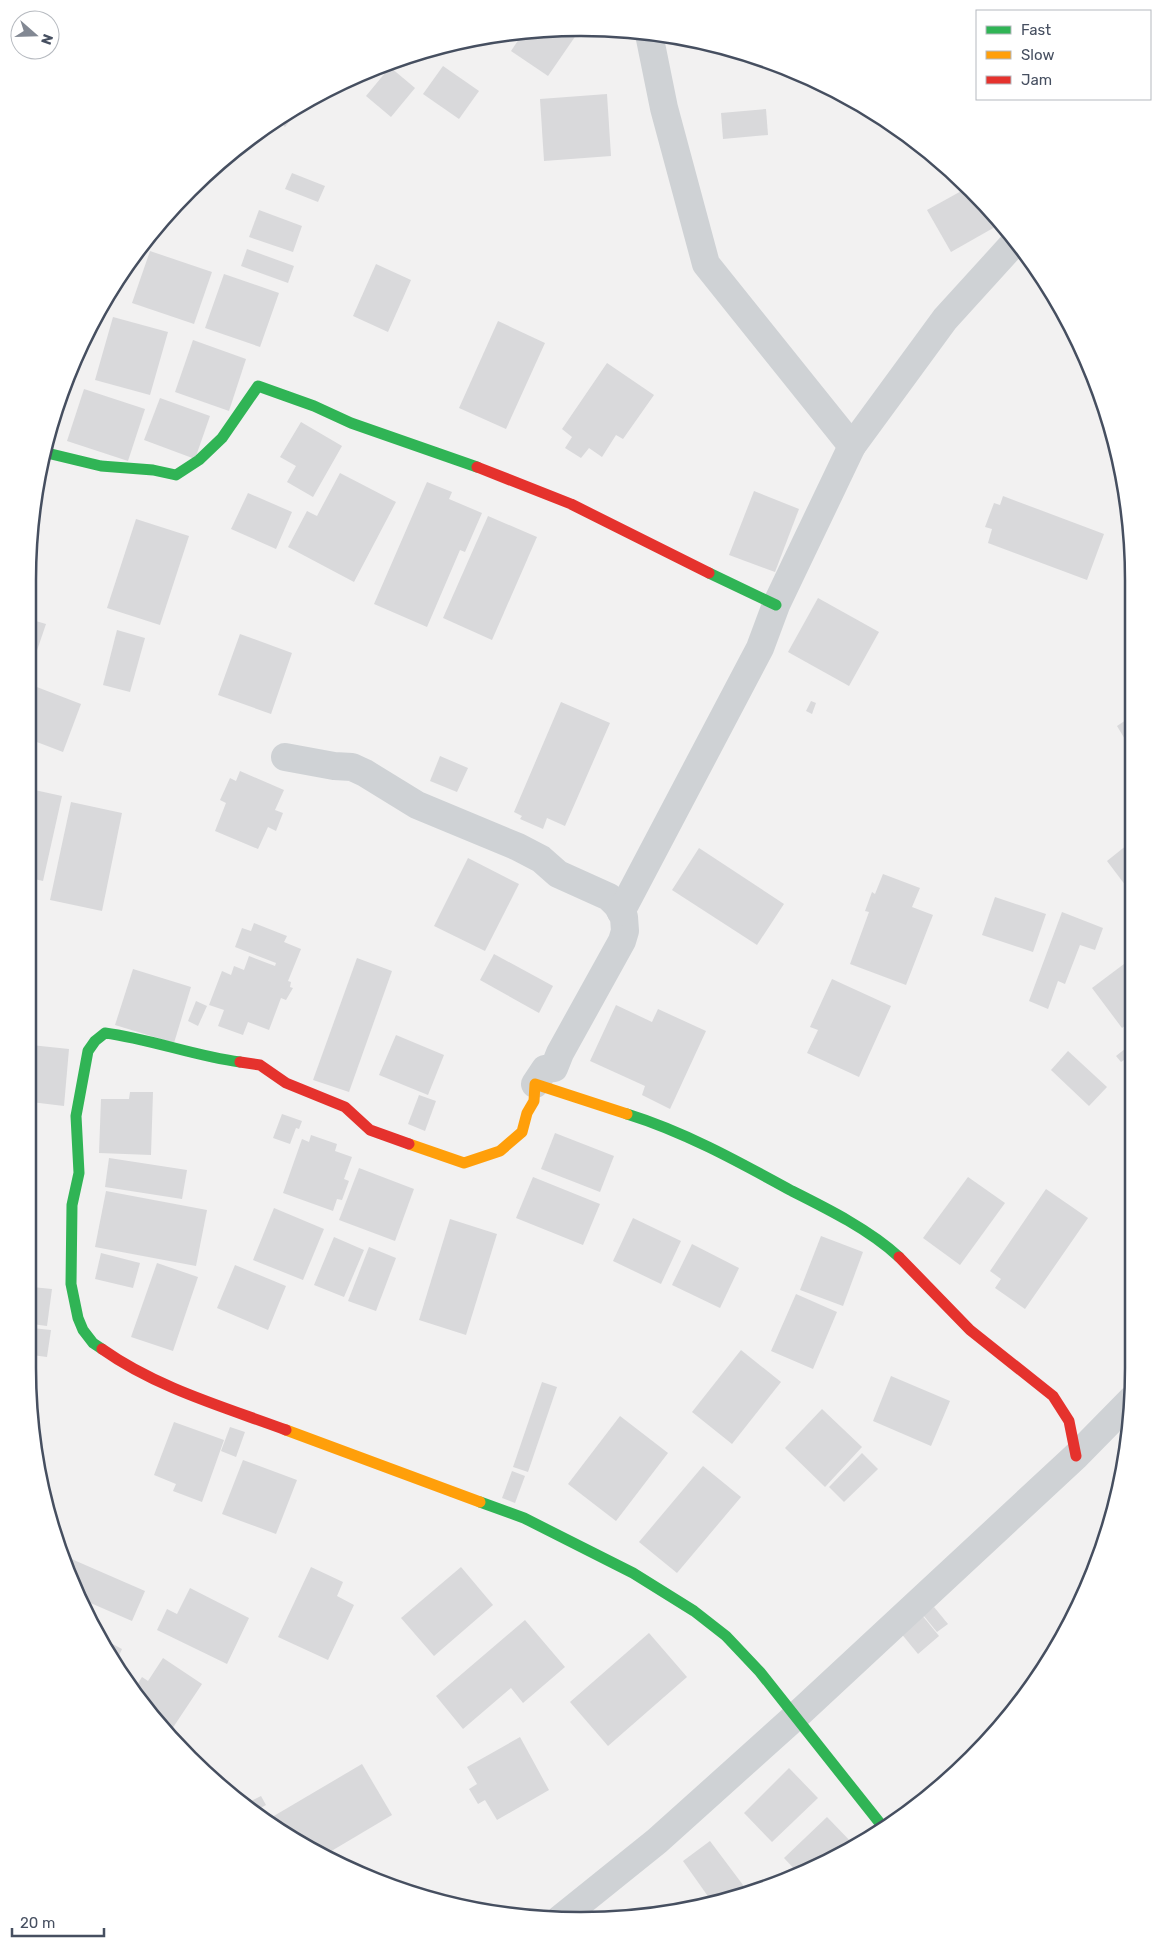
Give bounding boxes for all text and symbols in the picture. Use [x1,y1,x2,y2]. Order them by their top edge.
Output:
north arrow [10,10,60,60]
legend [976,10,1151,100]
text: Fast [1021,21,1051,39]
text: N [37,32,56,47]
text: Slow [1021,46,1054,64]
text: Jam [1021,71,1052,89]
scale bar [12,1906,105,1938]
text: 20 m [20,1914,55,1932]

